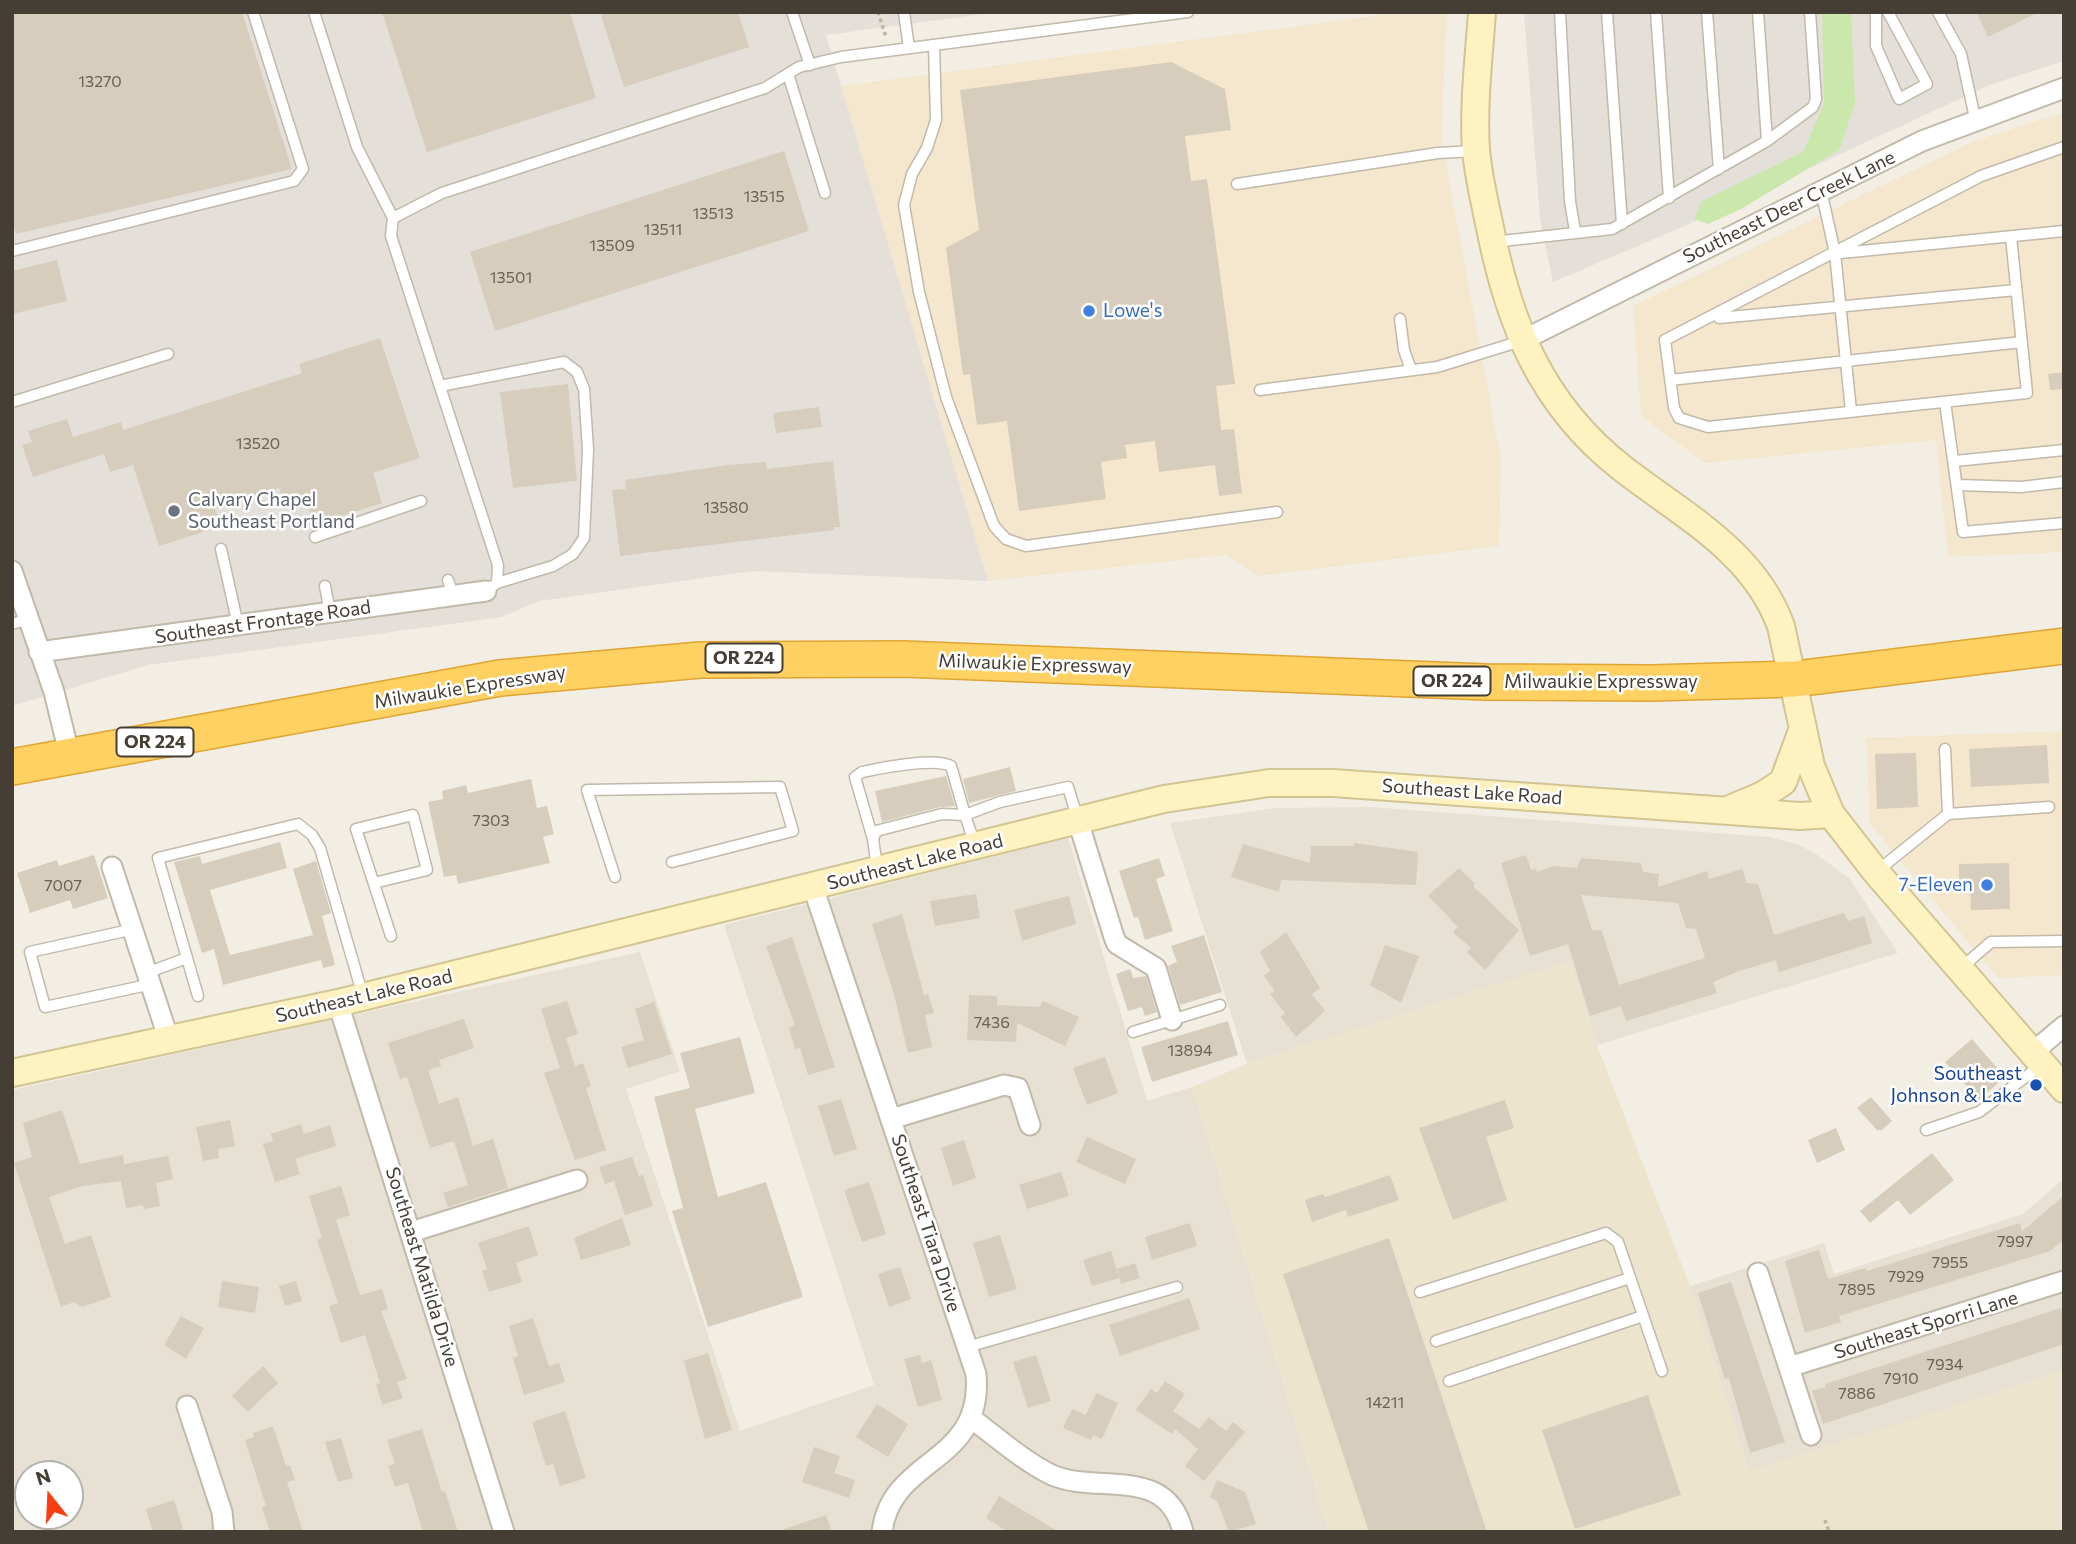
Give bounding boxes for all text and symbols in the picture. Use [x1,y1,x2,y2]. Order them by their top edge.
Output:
house number: 13270 [78,72,122,92]
street label: Southeast Deer Creek Lane [1679,146,1899,268]
house number: 13515 [743,187,785,207]
house number: 13513 [692,204,734,224]
house number: 13511 [644,220,682,240]
house number: 13509 [589,236,635,256]
house number: 13501 [490,268,532,288]
place label: Lowe's [1103,300,1162,322]
marker: Lowe's [1081,303,1097,319]
house number: 13520 [236,434,280,454]
place label: Calvary Chapel Southeast Portland [188,489,355,533]
house number: 13580 [703,498,749,518]
marker: Calvary Chapel Southeast Portland [166,503,182,519]
street label: Southeast Frontage Road [154,596,372,648]
road number: OR 224 [706,644,782,672]
street label: Milwaukie Expressway [938,649,1132,679]
street label: Milwaukie Expressway [372,661,568,713]
road number: OR 224 [1414,666,1490,696]
street label: Milwaukie Expressway [1504,671,1698,693]
road number: OR 224 [116,728,194,756]
street label: Southeast Lake Road [1381,774,1563,810]
house number: 7303 [472,811,510,831]
street label: Southeast Lake Road [825,829,1005,895]
place label: 7-Eleven [1899,874,1973,896]
house number: 7007 [44,876,82,896]
marker: 7-Eleven [1979,877,1995,893]
street label: Southeast Lake Road [274,965,454,1027]
house number: 7436 [974,1013,1010,1033]
house number: 13894 [1168,1041,1212,1061]
place label: Southeast Johnson & Lake [1891,1063,2022,1107]
marker: Southeast Johnson & Lake [2028,1077,2044,1093]
street label: Southeast Tiara Drive [886,1131,966,1315]
street label: Southeast Matilda Drive [381,1164,463,1370]
house number: 7997 [1997,1232,2033,1252]
house number: 7955 [1932,1253,1968,1273]
house number: 7929 [1888,1267,1924,1287]
house number: 7895 [1838,1280,1876,1300]
street label: Southeast Sporri Lane [1831,1286,2021,1364]
house number: 7934 [1927,1355,1963,1375]
house number: 7910 [1883,1369,1919,1389]
house number: 7886 [1838,1384,1876,1404]
house number: 14211 [1366,1393,1404,1413]
north arrow [14,1460,84,1530]
text: N [33,1463,53,1490]

